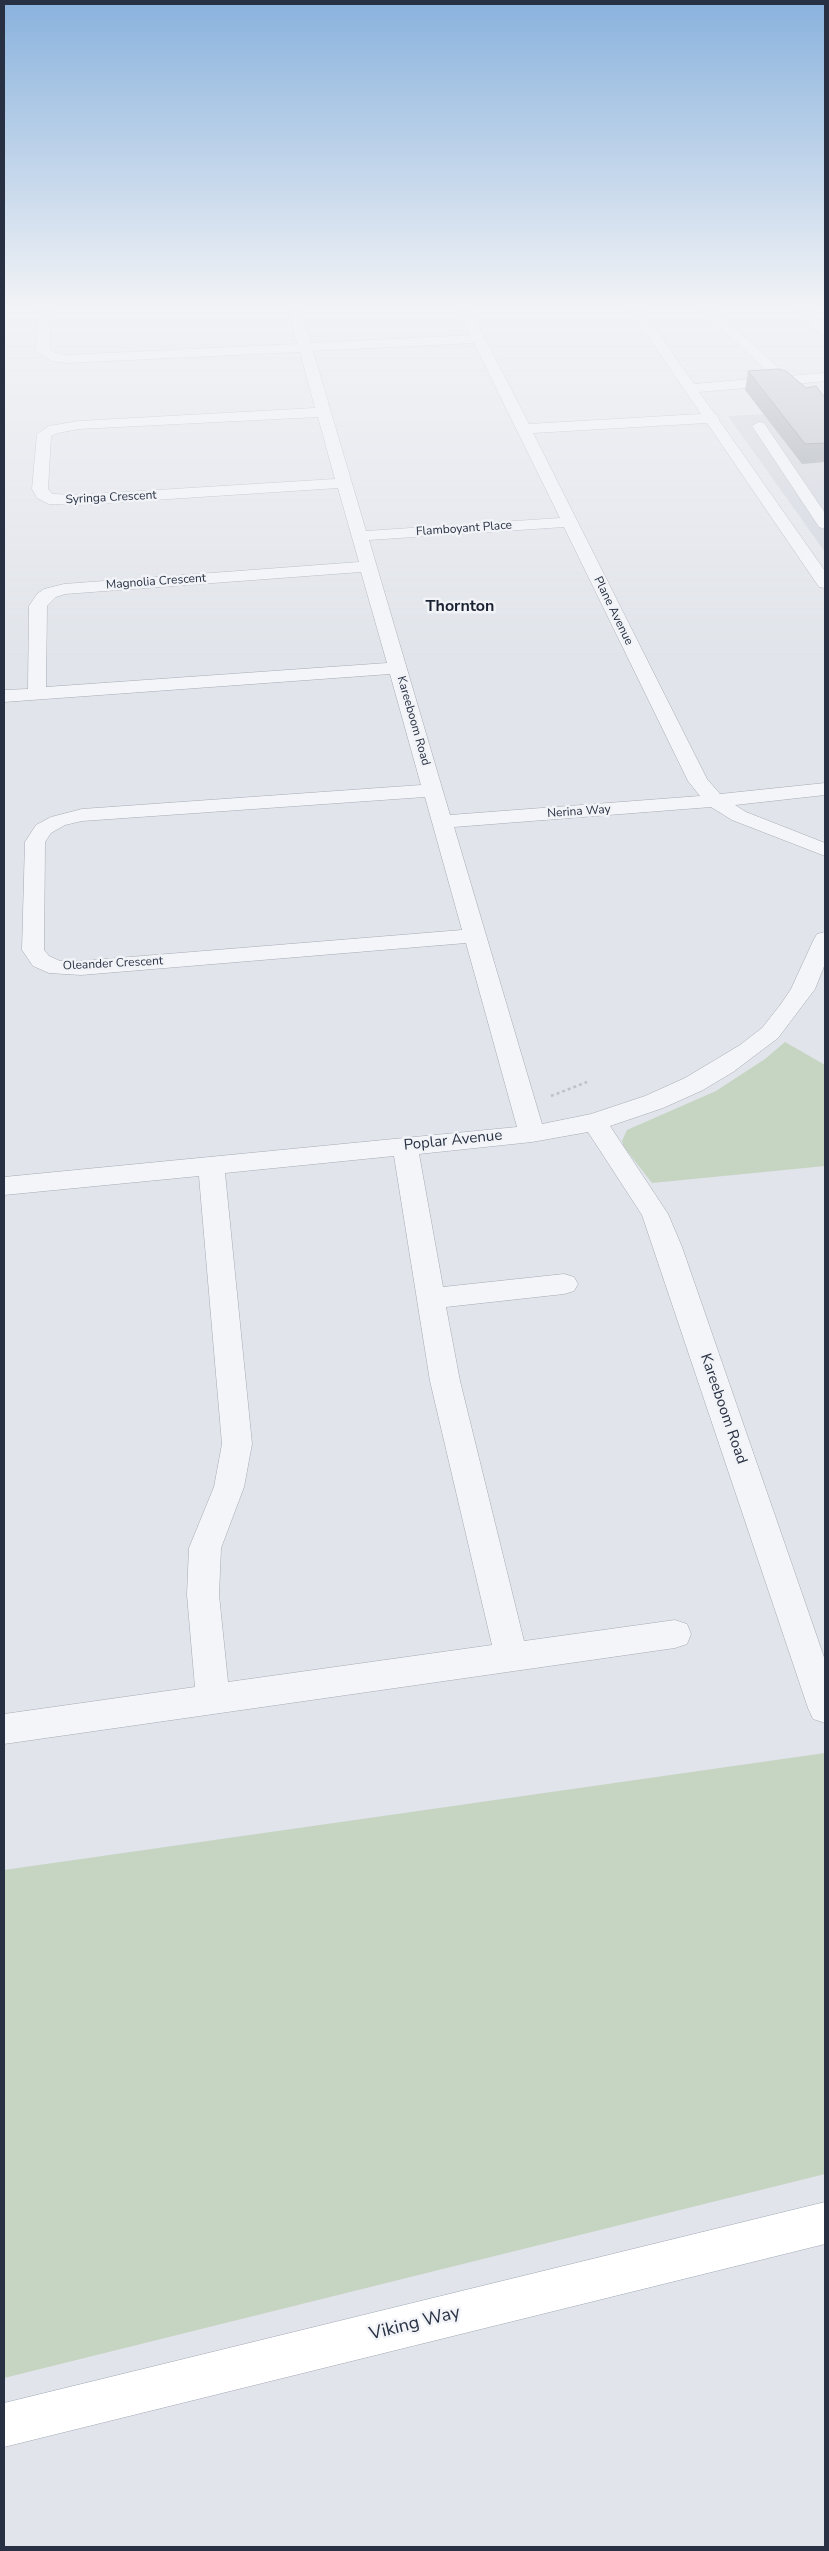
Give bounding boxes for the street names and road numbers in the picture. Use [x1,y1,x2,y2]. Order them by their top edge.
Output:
street label: Syringa Crescent [65,488,157,508]
street label: Flamboyant Place [416,518,512,540]
street label: Magnolia Crescent [106,571,206,593]
street label: Plane Avenue [590,574,636,648]
street label: Kareeboom Road [393,675,433,767]
street label: Nerina Way [547,803,611,821]
street label: Oleander Crescent [63,954,163,974]
street label: Poplar Avenue [403,1127,503,1155]
street label: Kareeboom Road [696,1351,750,1467]
street label: Viking Way [367,2302,463,2346]

